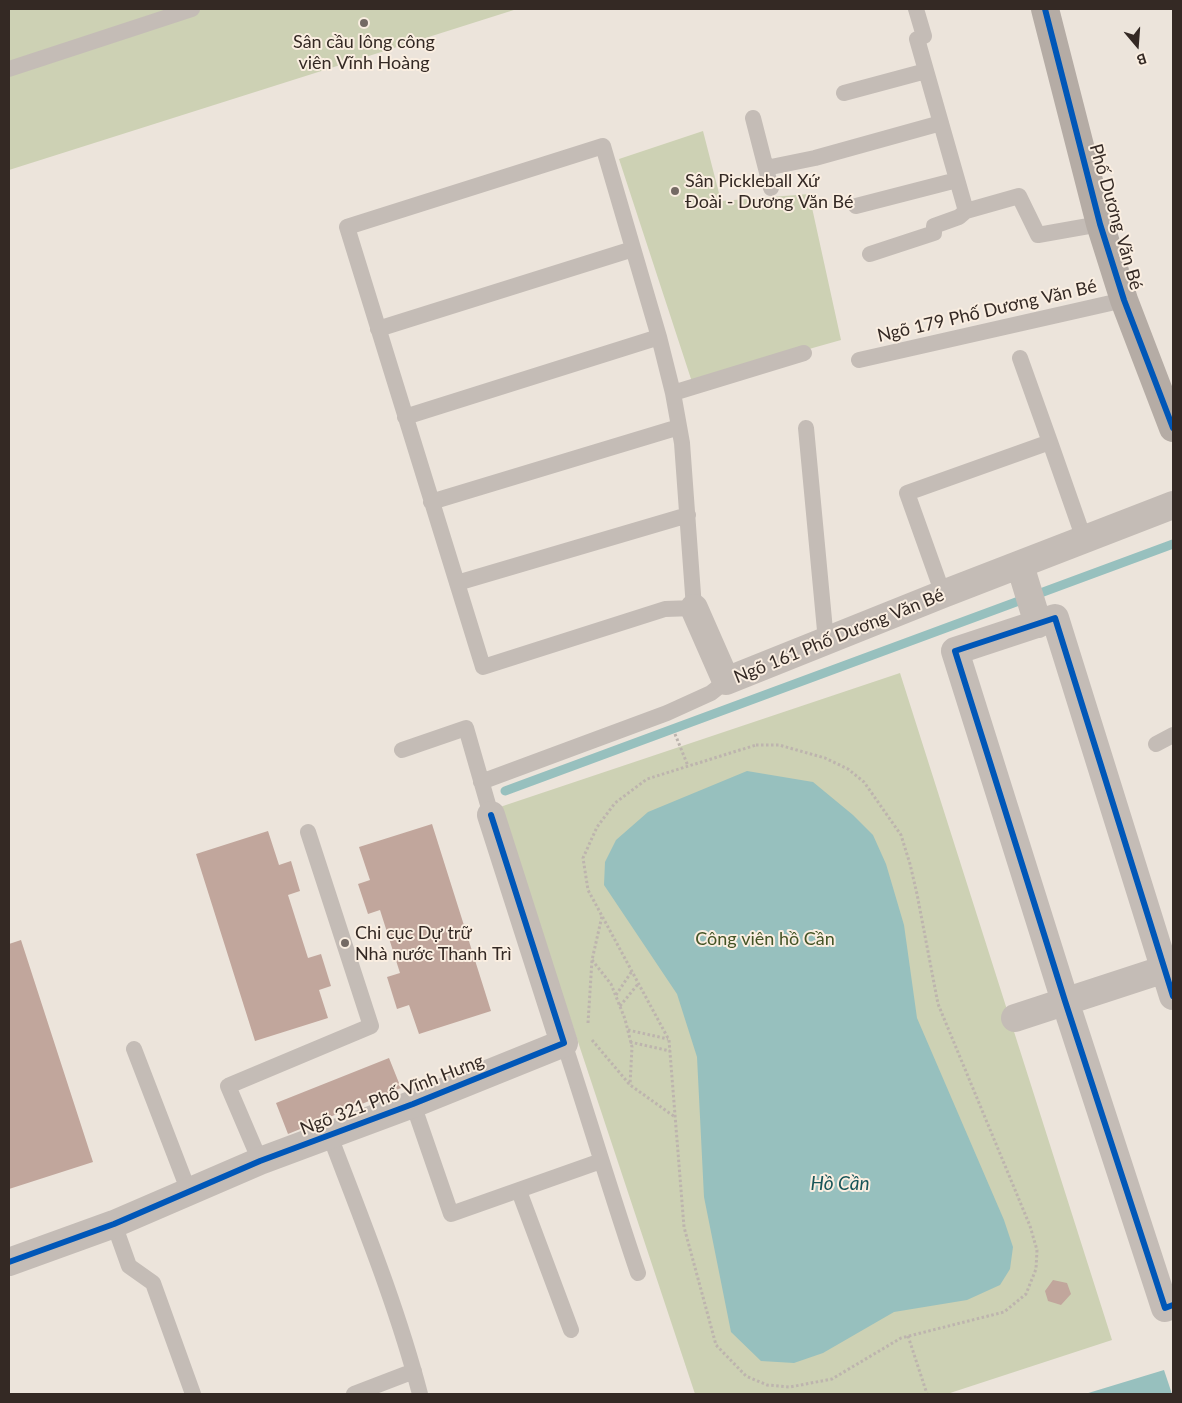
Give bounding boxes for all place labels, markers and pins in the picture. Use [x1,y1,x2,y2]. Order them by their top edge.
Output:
marker: Sân cầu lông công viên Vĩnh Hoàng [358,17,370,29]
place label: Sân cầu lông công viên Vĩnh Hoàng [293,31,435,74]
place label: Sân Pickleball Xứ Đoài - Dương Văn Bé [685,170,854,212]
marker: Sân Pickleball Xứ Đoài - Dương Văn Bé [669,185,681,197]
place label: Chi cục Dự trữ Nhà nước Thanh Trì [355,922,511,964]
marker: Chi cục Dự trữ Nhà nước Thanh Trì [339,937,351,949]

